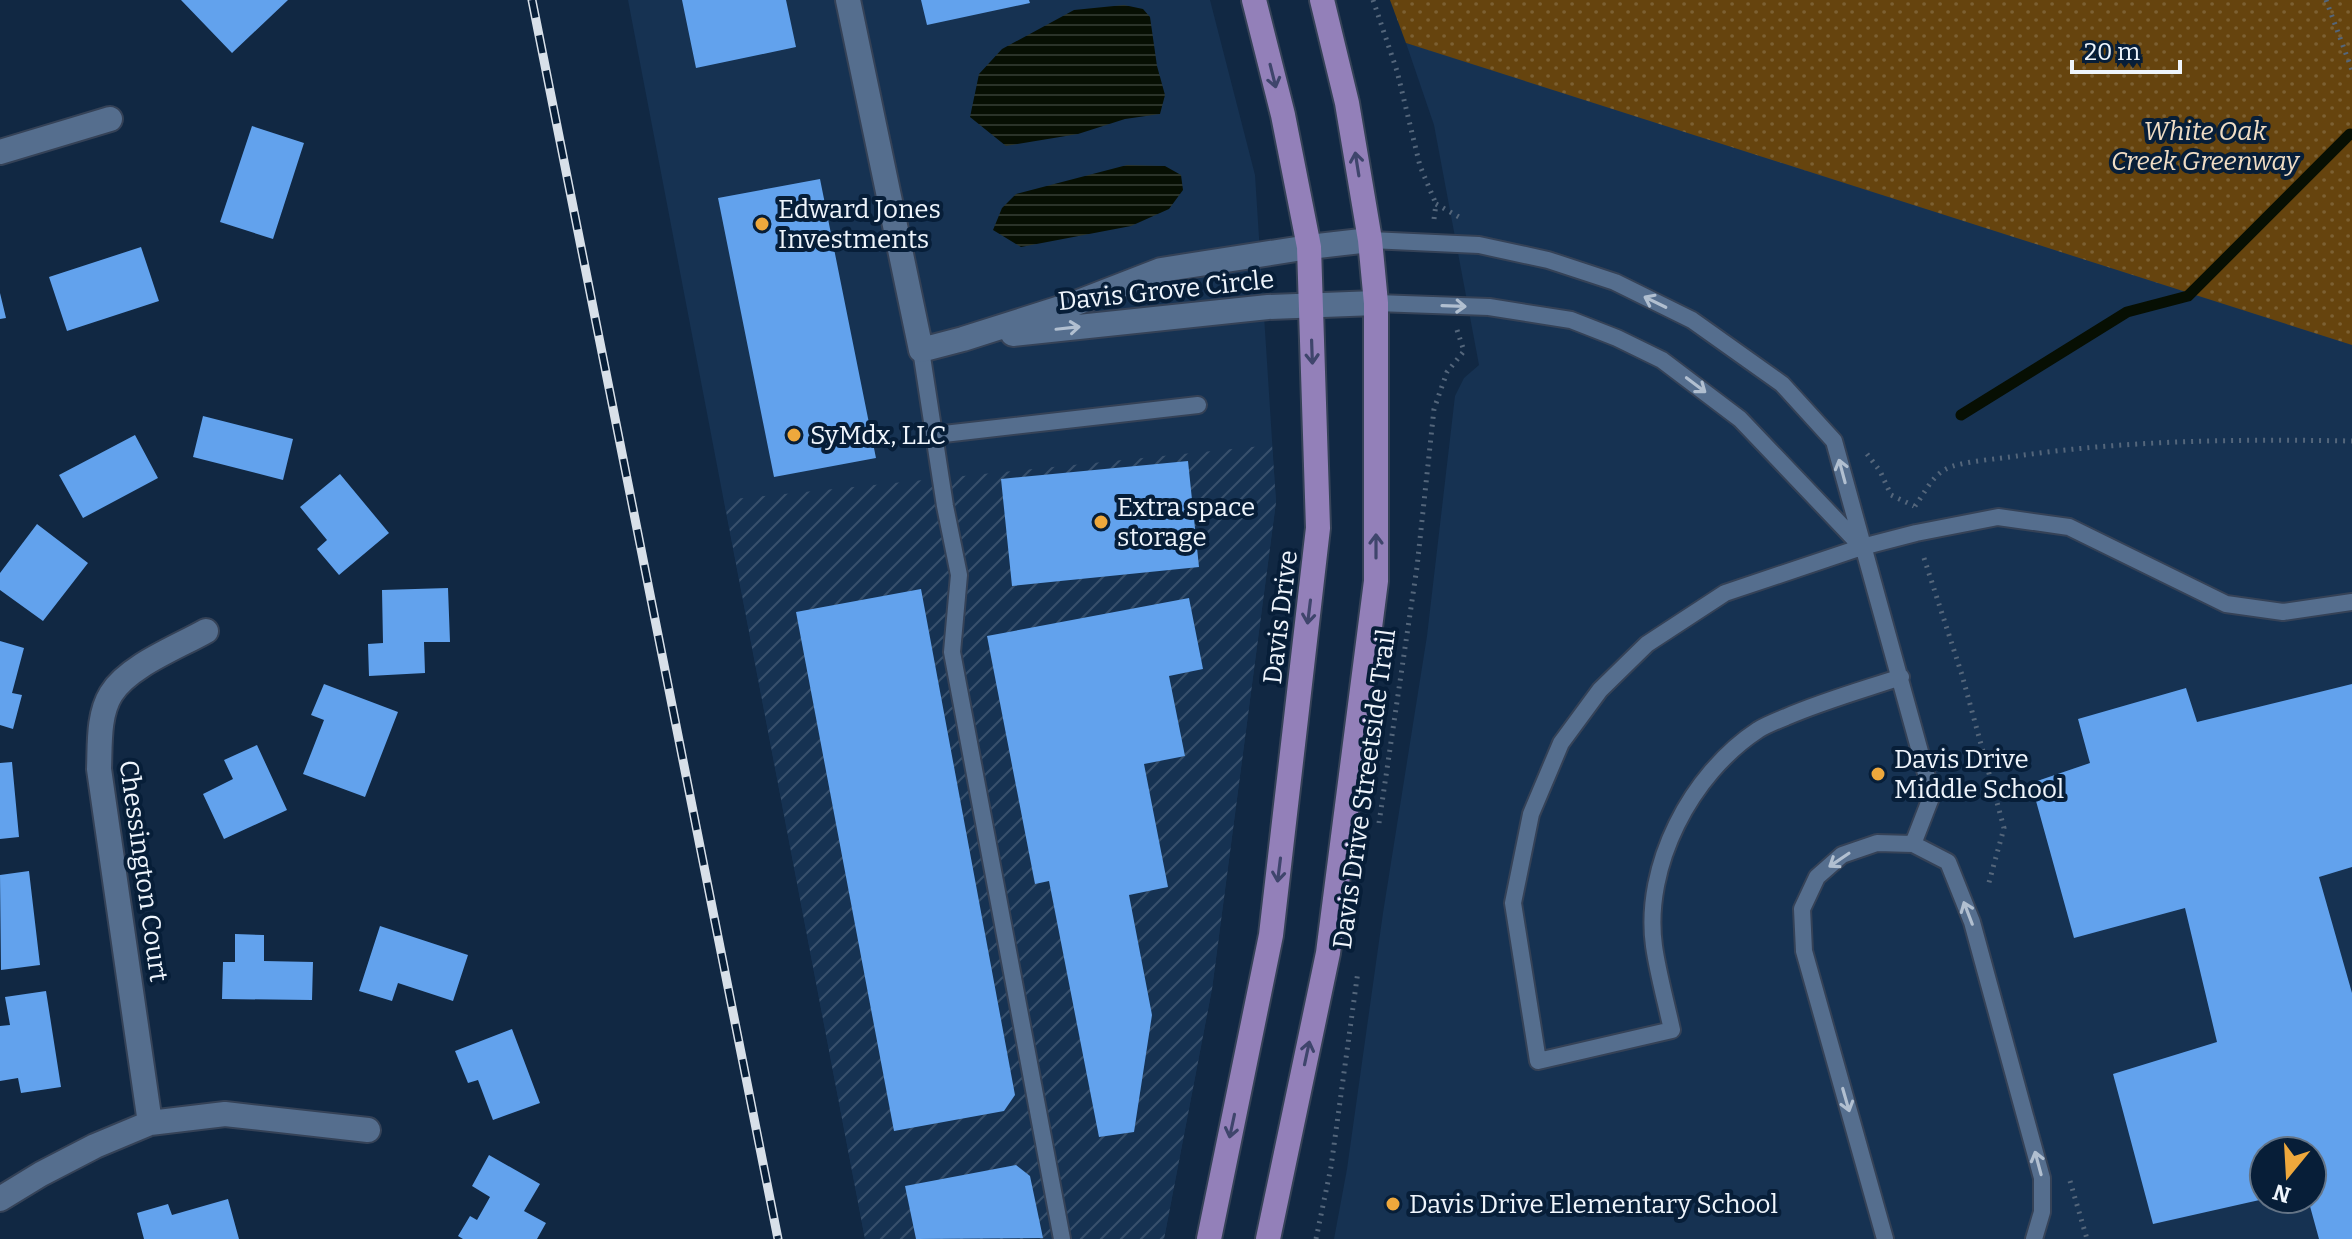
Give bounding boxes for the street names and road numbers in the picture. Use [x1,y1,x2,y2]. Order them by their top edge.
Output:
street label: Davis Grove Circle [1057,264,1276,317]
street label: Davis Drive [1257,548,1304,686]
street label: Davis Drive Streetside Trail [1327,627,1402,951]
street label: Chessington Court [113,758,174,984]

